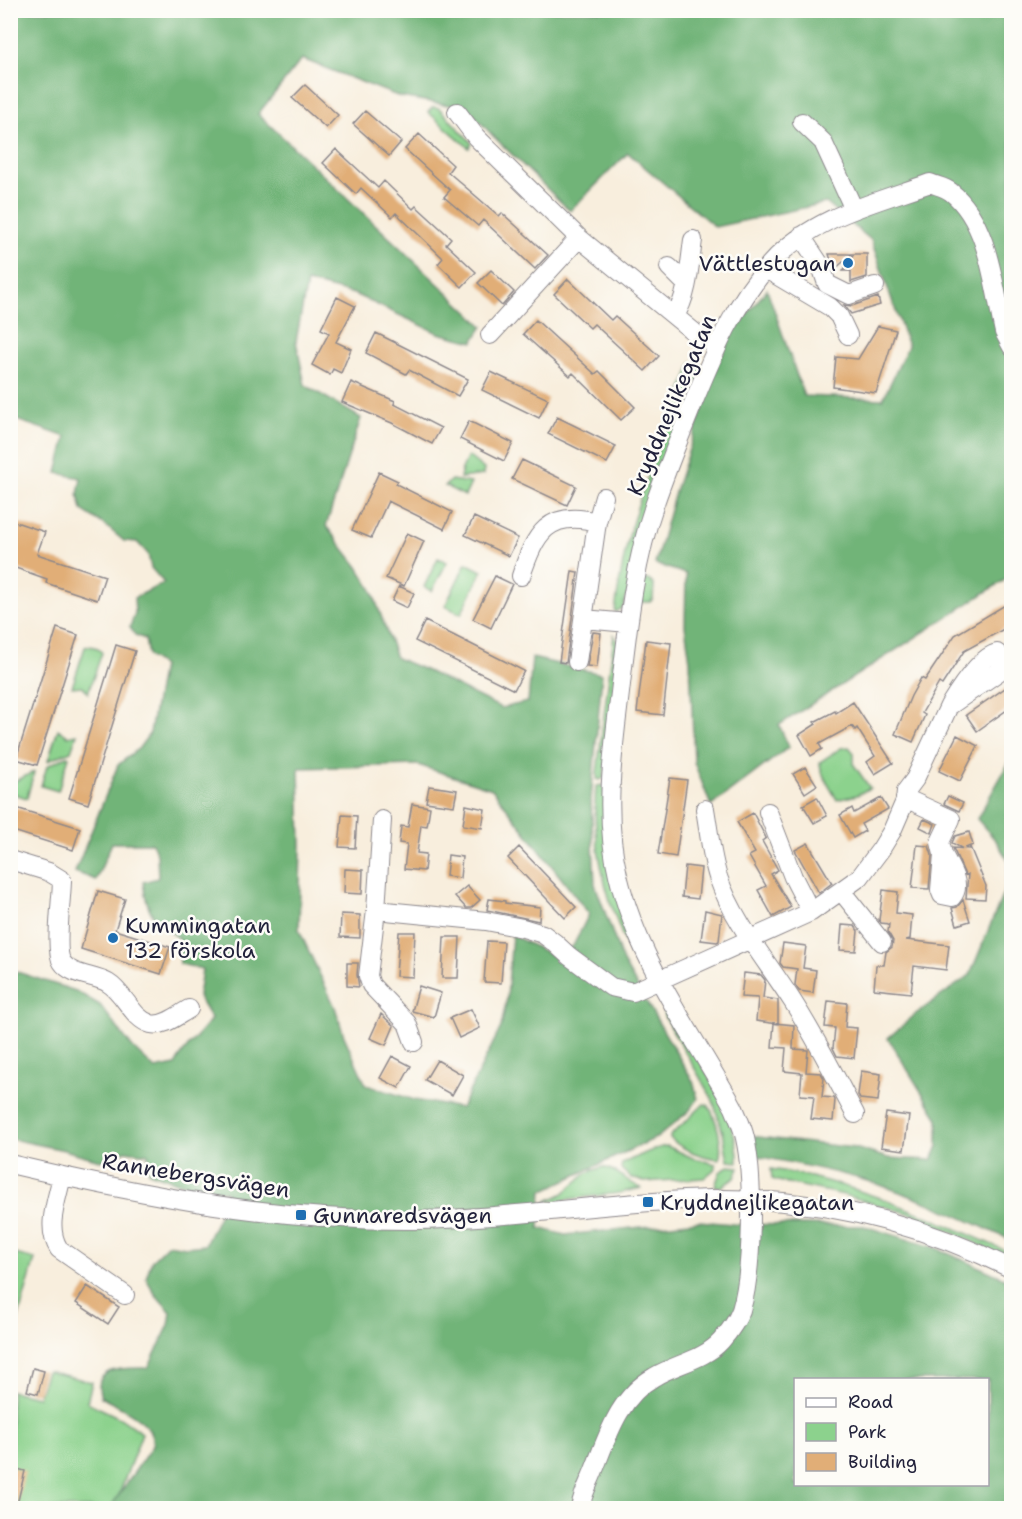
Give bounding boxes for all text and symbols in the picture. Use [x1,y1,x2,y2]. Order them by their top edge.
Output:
place label: Vättlestugan [698,249,836,278]
marker: Vättlestugan [841,256,855,270]
street label: Kryddnejlikegatan [620,310,723,500]
place label: Kummingatan 132 förskola [125,911,271,965]
marker: Kummingatan 132 förskola [106,931,120,945]
street label: Rannebergsvägen [100,1146,292,1205]
place label: Kryddnejlikegatan [660,1188,854,1217]
marker: Kryddnejlikegatan [641,1195,655,1209]
place label: Gunnaredsvägen [313,1201,492,1230]
marker: Gunnaredsvägen [294,1208,308,1222]
legend [794,1378,989,1486]
text: Road [848,1390,893,1414]
text: Park [848,1420,887,1444]
text: Building [848,1450,917,1474]

